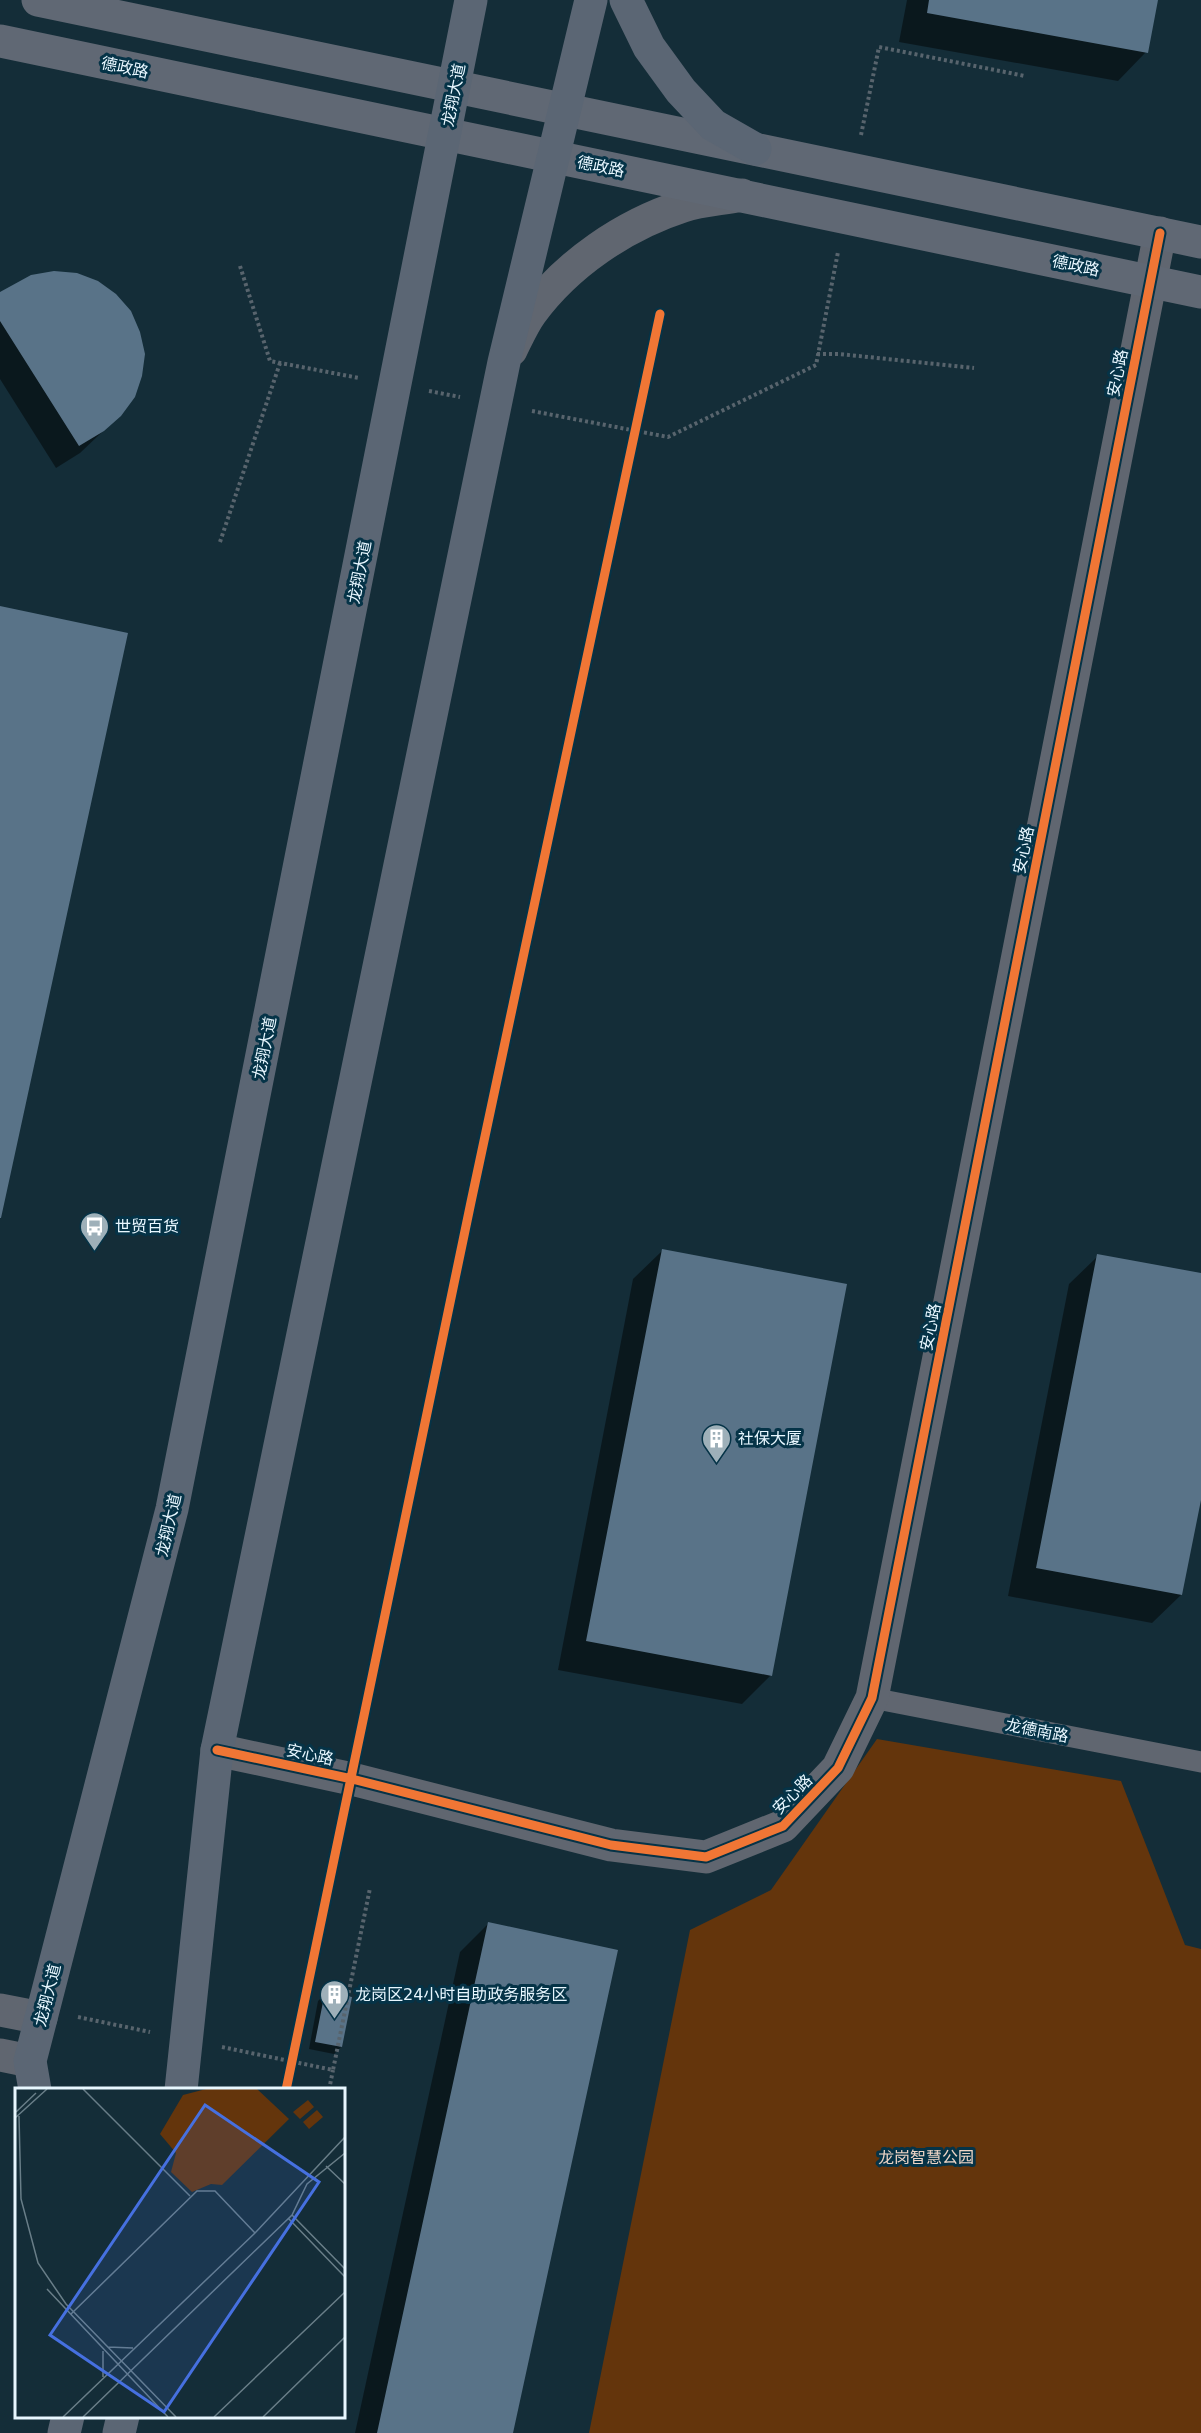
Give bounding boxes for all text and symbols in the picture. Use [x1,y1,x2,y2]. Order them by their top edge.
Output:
street label: 德政路 [99,53,150,82]
street label: 龙翔大道 [438,62,469,128]
street label: 德政路 [575,152,626,181]
street label: 德政路 [1050,251,1101,280]
street label: 安心路 [1104,348,1131,398]
street label: 龙翔大道 [344,539,375,605]
street label: 安心路 [1010,825,1037,875]
street label: 龙翔大道 [249,1015,280,1081]
bus stop icon: 世贸百货 [78,1210,110,1252]
place label: 世贸百货 [115,1217,179,1236]
street label: 安心路 [917,1302,944,1352]
building icon: 社保大厦 [701,1422,733,1464]
place label: 社保大厦 [738,1429,802,1448]
street label: 龙翔大道 [152,1492,185,1558]
street label: 龙德南路 [1004,1715,1070,1746]
street label: 安心路 [284,1740,335,1769]
street label: 安心路 [769,1771,816,1818]
street label: 龙翔大道 [31,1962,64,2028]
building icon: 龙岗区24小时自助政务服务区 [318,1978,350,2020]
place label: 龙岗区24小时自助政务服务区 [355,1985,567,2004]
inset map [15,2088,345,2418]
park label: 龙岗智慧公园 [878,2148,974,2167]

